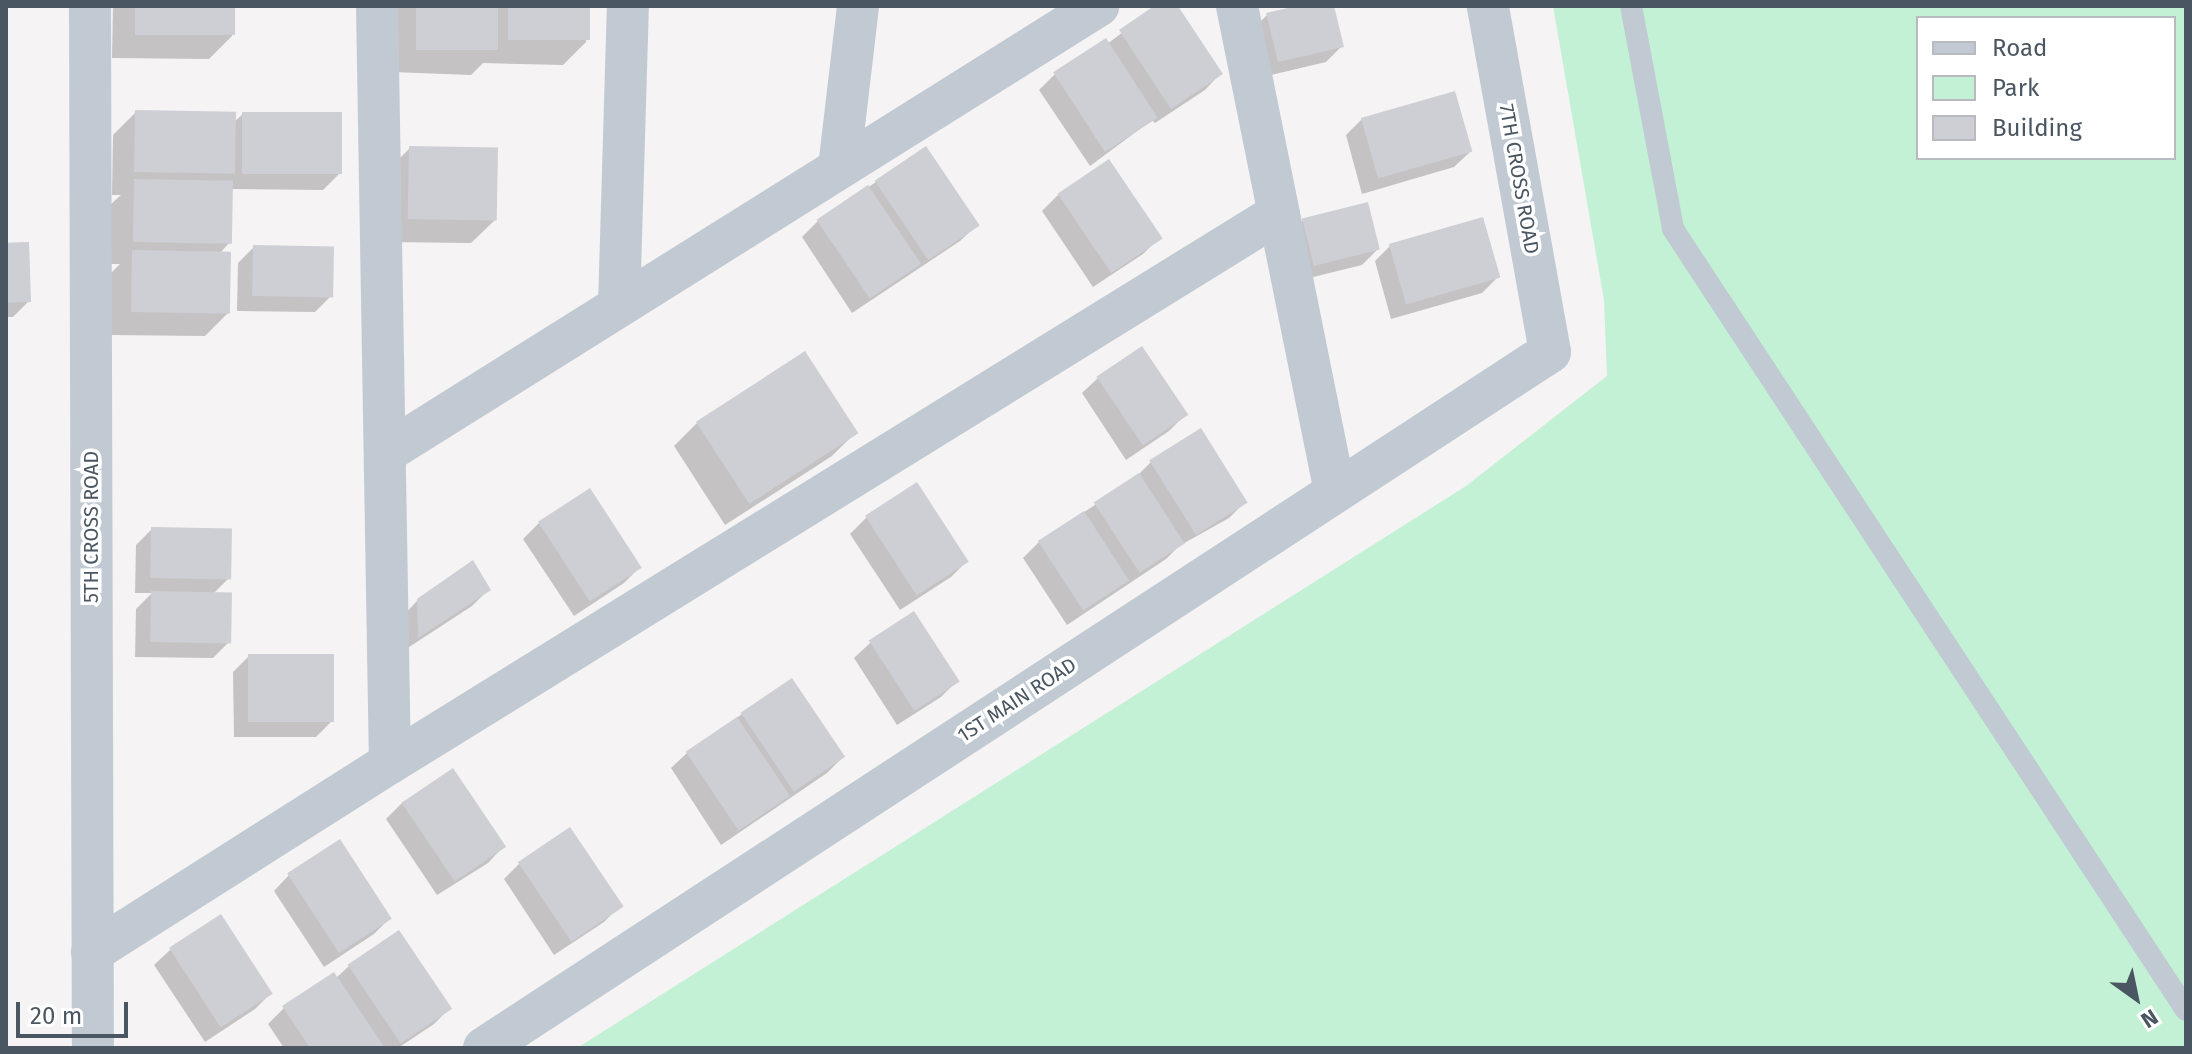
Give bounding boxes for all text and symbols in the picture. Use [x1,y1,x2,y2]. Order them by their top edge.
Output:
legend [1916,16,2176,160]
text: Road [1992,34,2047,62]
text: Park [1992,74,2039,102]
street label: 7TH CROSS ROAD [1494,102,1544,256]
text: Building [1992,114,2082,142]
street label: 5TH CROSS ROAD [79,451,103,603]
street label: 1ST MAIN ROAD [953,653,1081,747]
north arrow [2096,958,2176,1038]
scale bar [20,986,132,1036]
text: 20 m [30,1002,82,1030]
text: N [2136,1003,2163,1034]

